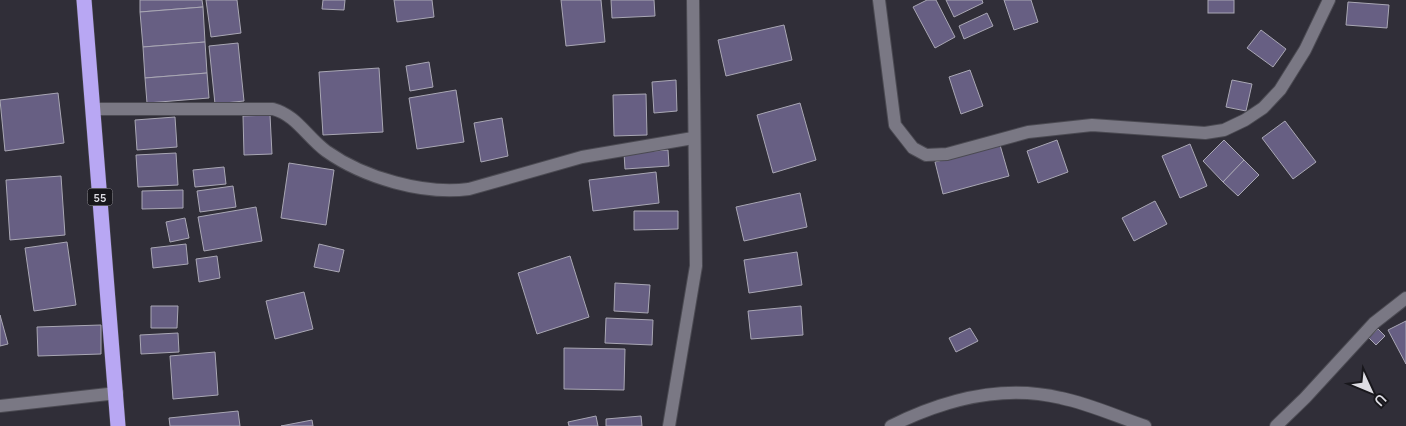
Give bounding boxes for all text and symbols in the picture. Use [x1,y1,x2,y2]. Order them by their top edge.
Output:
road number: 55 [88,188,112,206]
north arrow [1346,366,1396,416]
text: U [1370,390,1391,411]

